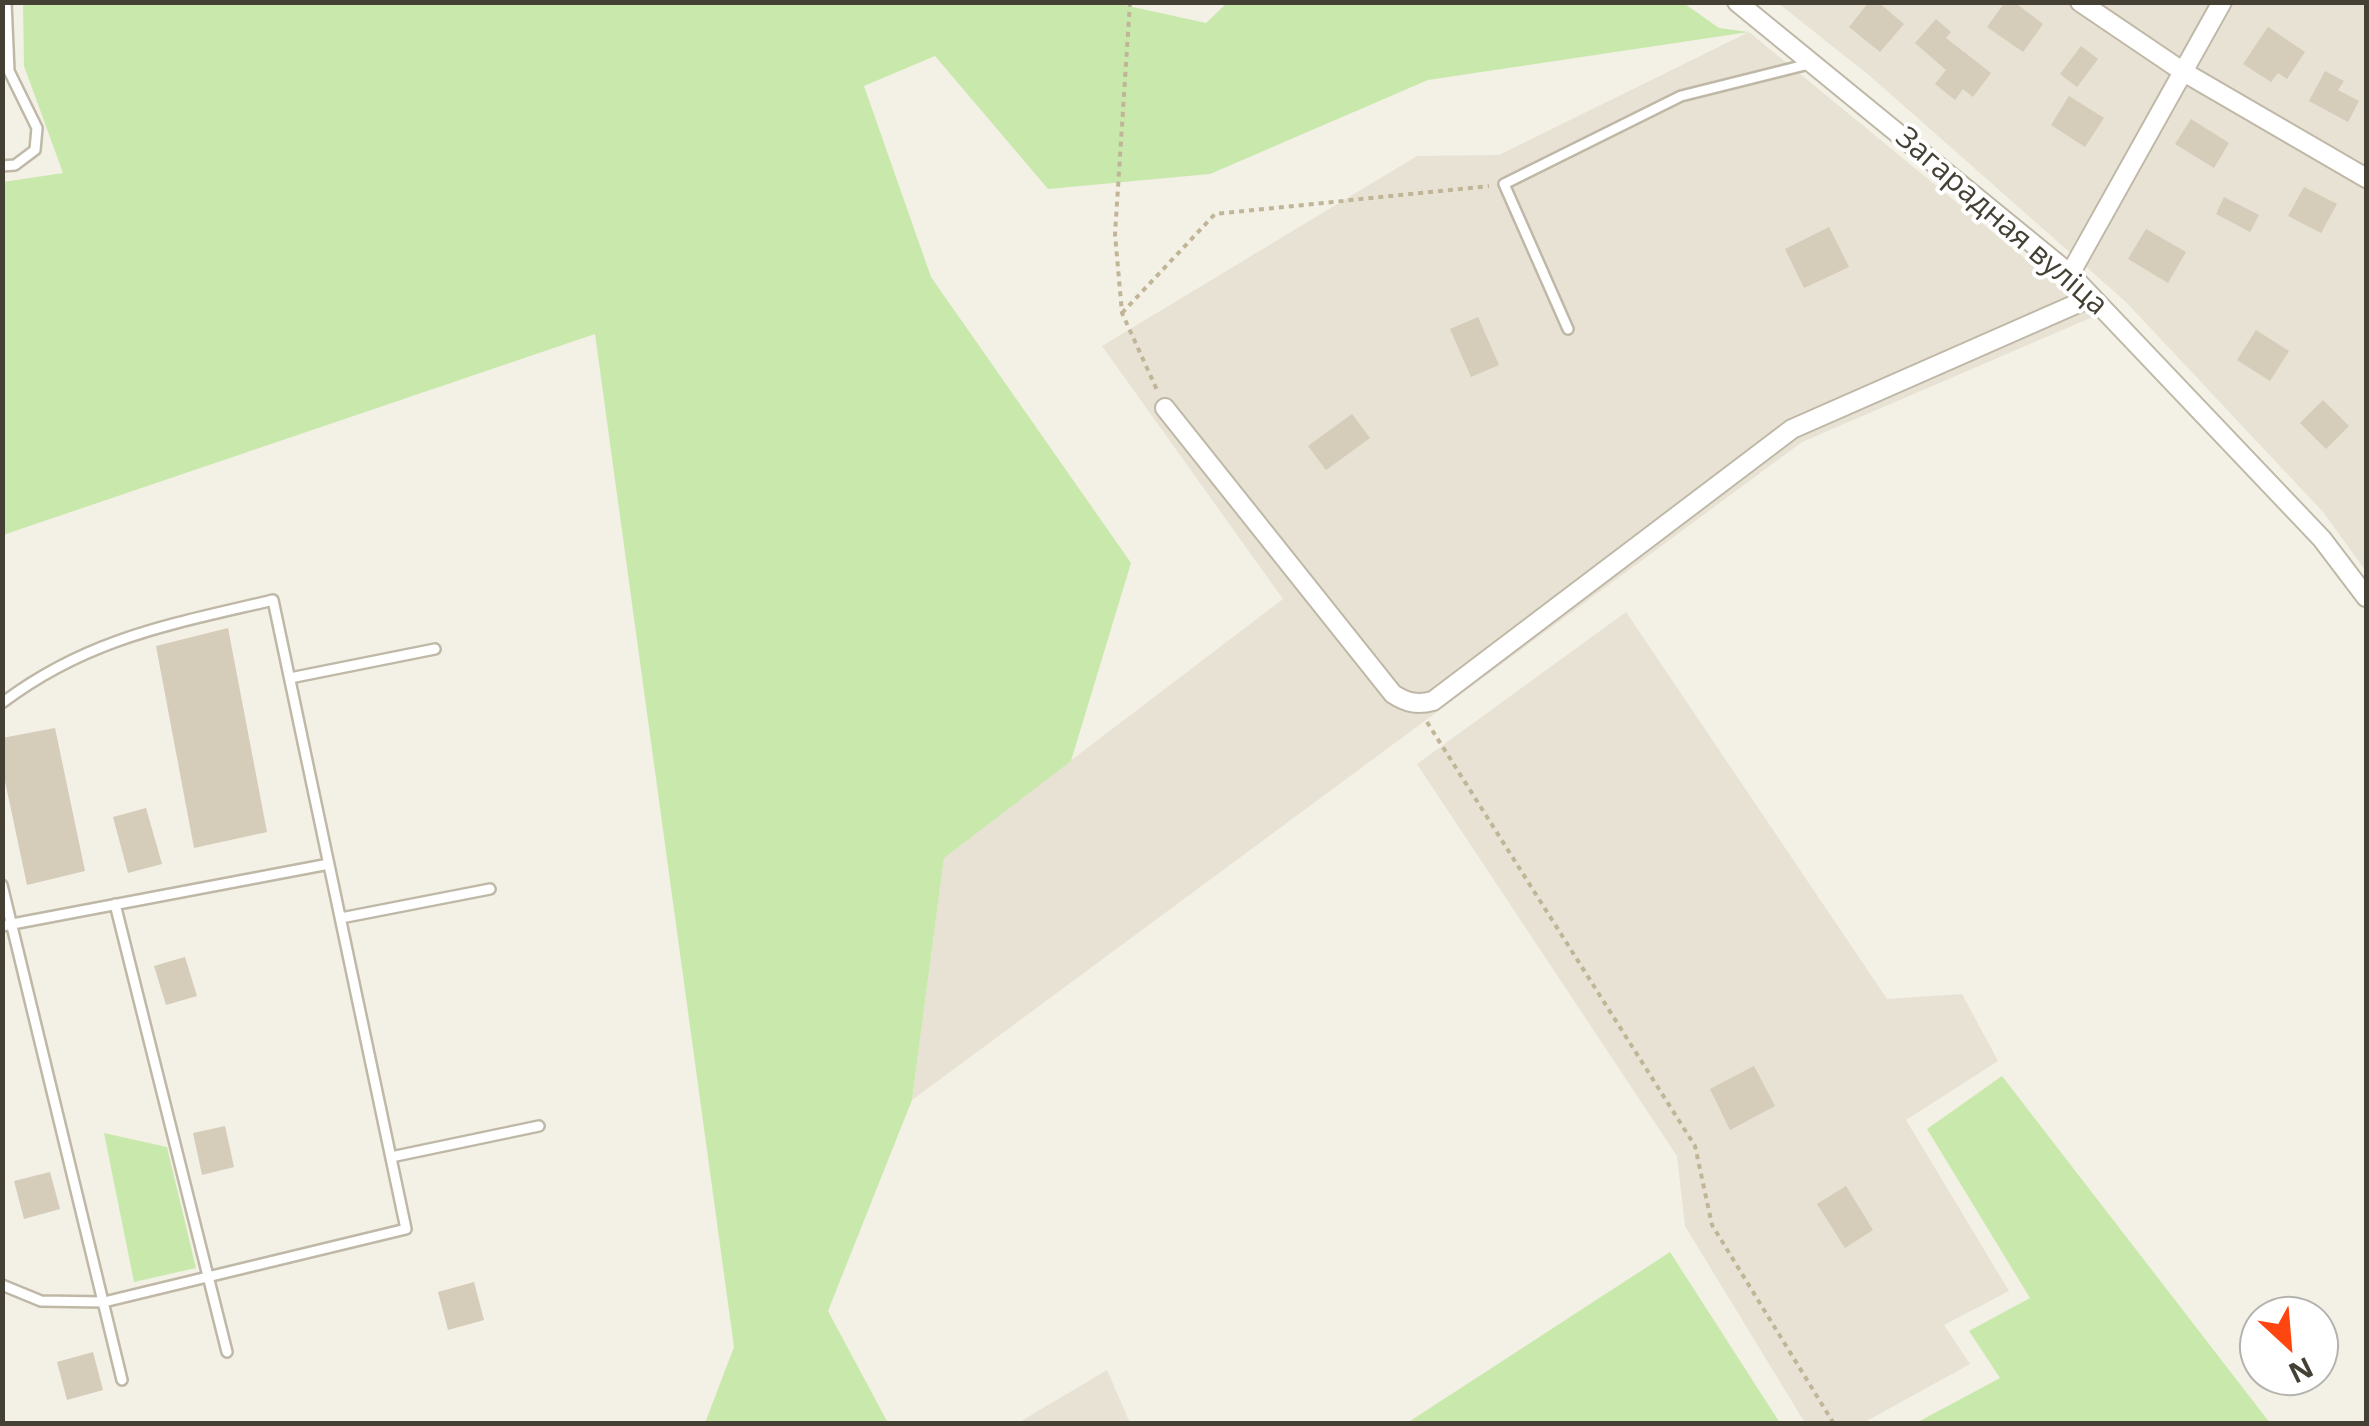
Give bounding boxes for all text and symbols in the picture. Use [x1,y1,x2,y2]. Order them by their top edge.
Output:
street label: Загарадная вуліца [1888,120,2114,324]
north arrow [2239,1296,2339,1396]
text: N [2283,1349,2320,1393]

